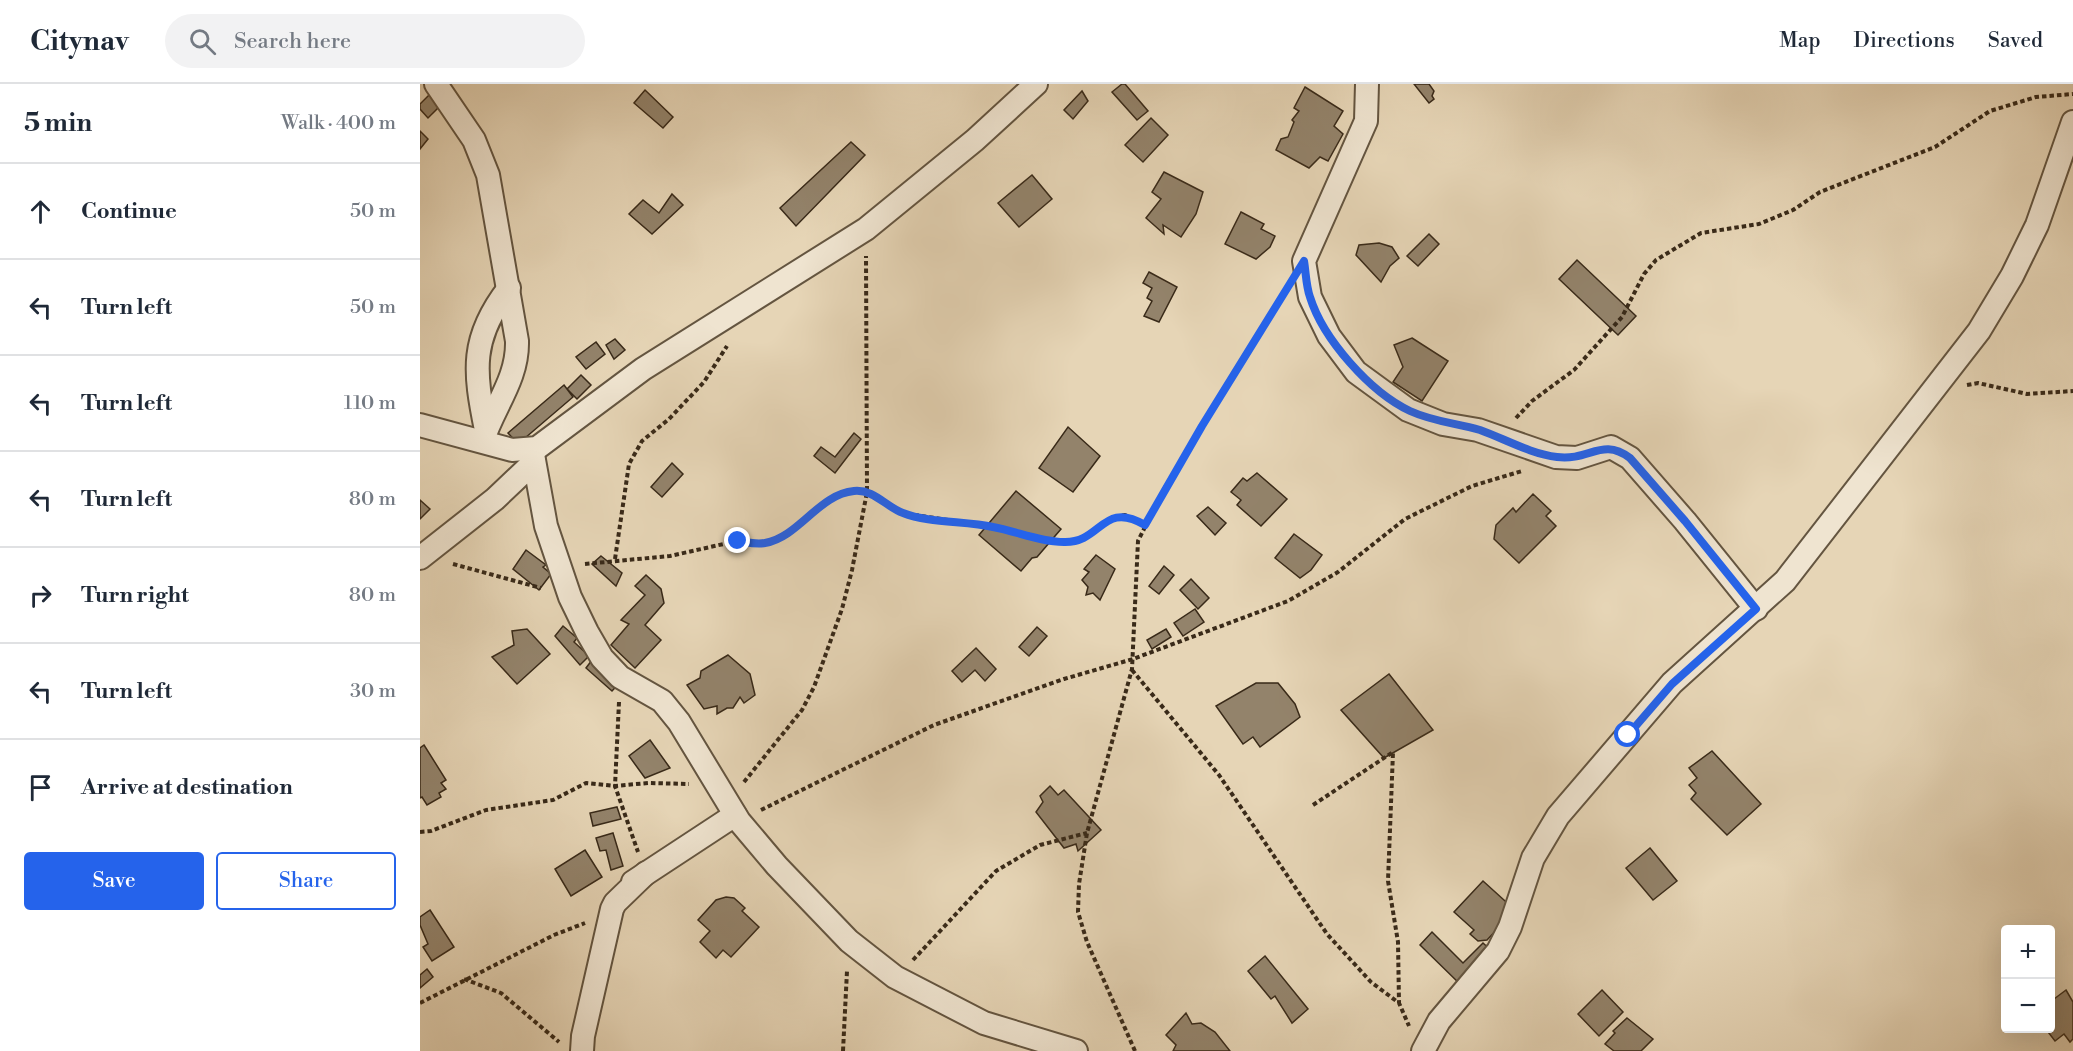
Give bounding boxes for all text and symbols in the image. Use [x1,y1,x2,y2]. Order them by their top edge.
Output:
search box [165,14,585,68]
text: Citynav [30,24,129,59]
icon: search [186,25,219,58]
text: Search here [234,28,351,55]
text: Map [1779,28,1821,54]
text: Directions [1854,28,1955,54]
text: Saved [1988,28,2043,54]
text: 5 min [24,107,92,139]
text: Walk · 400 m [281,111,396,136]
icon: ahead [24,195,57,228]
text: Continue [81,198,177,225]
text: 50 m [350,199,396,224]
icon: left [24,291,57,324]
text: Turn left [81,294,172,321]
text: 50 m [350,295,396,320]
icon: left [24,387,57,420]
text: Turn left [81,390,172,417]
text: 110 m [344,391,396,416]
icon: left [24,483,57,516]
text: Turn left [81,486,172,513]
text: 80 m [349,487,396,512]
route end [724,527,750,553]
icon: right [24,579,57,612]
text: Turn right [81,582,189,609]
text: 80 m [349,583,396,608]
icon: left [24,675,57,708]
text: Turn left [81,678,172,705]
text: 30 m [350,679,396,704]
route start [1614,721,1640,747]
icon: arrive [24,771,57,804]
text: Arrive at destination [81,774,293,801]
button: Save [24,852,204,910]
button: Share [216,852,396,910]
map controls [2001,925,2055,1033]
button: + [2001,925,2055,979]
button: − [2001,979,2055,1033]

